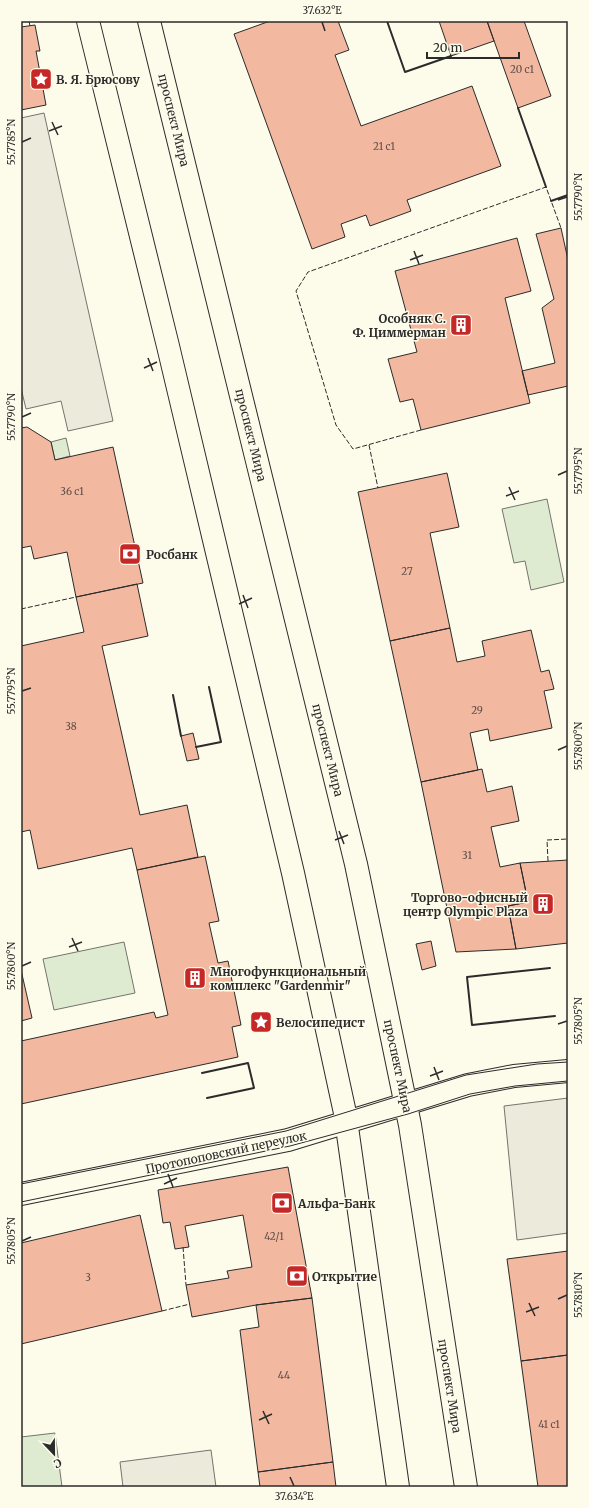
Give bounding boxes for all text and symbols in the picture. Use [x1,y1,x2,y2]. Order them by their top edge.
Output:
text: 37.632°E [302,4,342,17]
scale bar [427,34,519,60]
text: 20 m [433,40,462,55]
house number: 20 с1 [510,63,534,76]
place icon: В. Я. Брюсову [28,66,54,92]
place label: В. Я. Брюсову [56,72,141,87]
street label: проспект Мира [155,72,193,168]
text: 55.7785°N [5,119,18,165]
house number: 21 с1 [373,140,395,153]
text: 55.7790°N [572,173,585,221]
place label: Особняк С. Ф. Циммерман [353,311,447,340]
building icon: Особняк С. Ф. Циммерман [448,312,474,338]
street label: проспект Мира [232,387,270,483]
text: 55.7790°N [5,393,18,441]
text: 55.7795°N [572,447,585,494]
house number: 36 с1 [60,485,84,498]
bank icon: Росбанк [117,541,143,567]
place label: Росбанк [146,547,198,562]
house number: 27 [401,565,413,578]
text: 55.7795°N [5,667,18,714]
street label: проспект Мира [309,702,347,798]
house number: 29 [471,704,483,717]
house number: 38 [65,720,77,733]
text: 55.7800°N [572,722,585,770]
house number: 31 [462,849,472,862]
place label: Торгово-офисный центр Olympic Plaza [403,890,529,919]
building icon: Торгово-офисный центр Olympic Plaza [530,891,556,917]
text: 55.7800°N [5,942,18,990]
place label: Многофункциональный комплекс "Gardenmir" [210,964,367,993]
building icon: Многофункциональный комплекс "Gardenmir" [182,965,208,991]
text: 55.7805°N [572,997,585,1045]
place icon: Велосипедист [248,1009,274,1035]
place label: Велосипедист [276,1015,365,1030]
street label: проспект Мира [381,1018,415,1115]
street label: Протопоповский переулок [144,1128,308,1176]
bank icon: Альфа-Банк [269,1190,295,1216]
place label: Альфа-Банк [297,1196,376,1211]
text: 55.7805°N [5,1217,18,1265]
house number: 42/1 [264,1230,284,1243]
bank icon: Открытие [284,1263,310,1289]
place label: Открытие [312,1269,377,1284]
house number: 3 [85,1271,91,1284]
text: 55.7810°N [572,1272,585,1318]
street label: проспект Мира [435,1338,465,1435]
house number: 44 [278,1369,290,1382]
house number: 41 с1 [538,1418,560,1431]
north arrow [34,1434,74,1474]
text: С [52,1455,64,1471]
text: 37.634°E [275,1490,314,1503]

